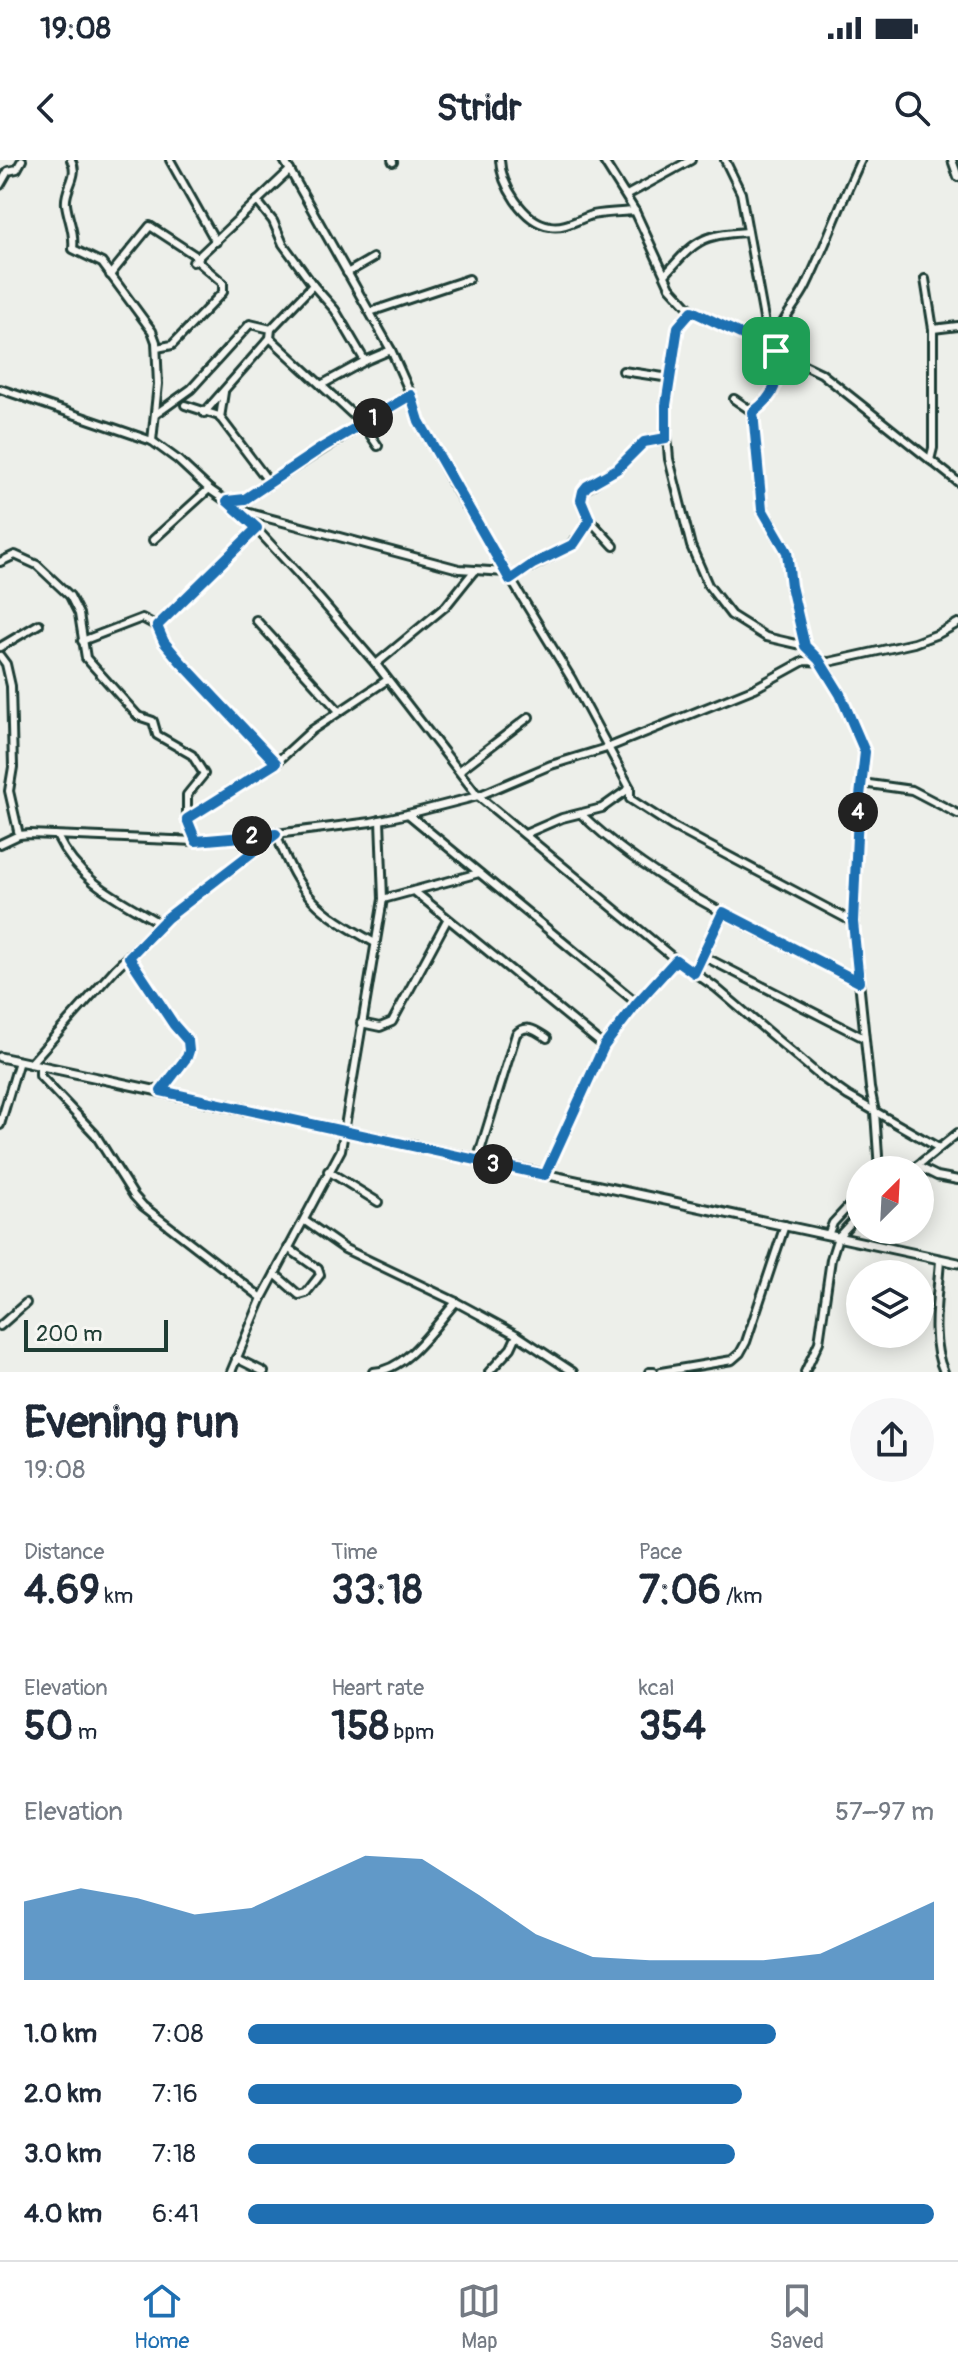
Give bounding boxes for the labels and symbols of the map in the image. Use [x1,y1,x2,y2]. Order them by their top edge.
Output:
pin [742,317,810,385]
pin: 1 [353,398,393,438]
pin: 4 [838,792,878,832]
pin: 2 [232,816,272,856]
pin: 3 [473,1144,513,1184]
north arrow [846,1156,934,1244]
scale bar [24,1316,168,1352]

